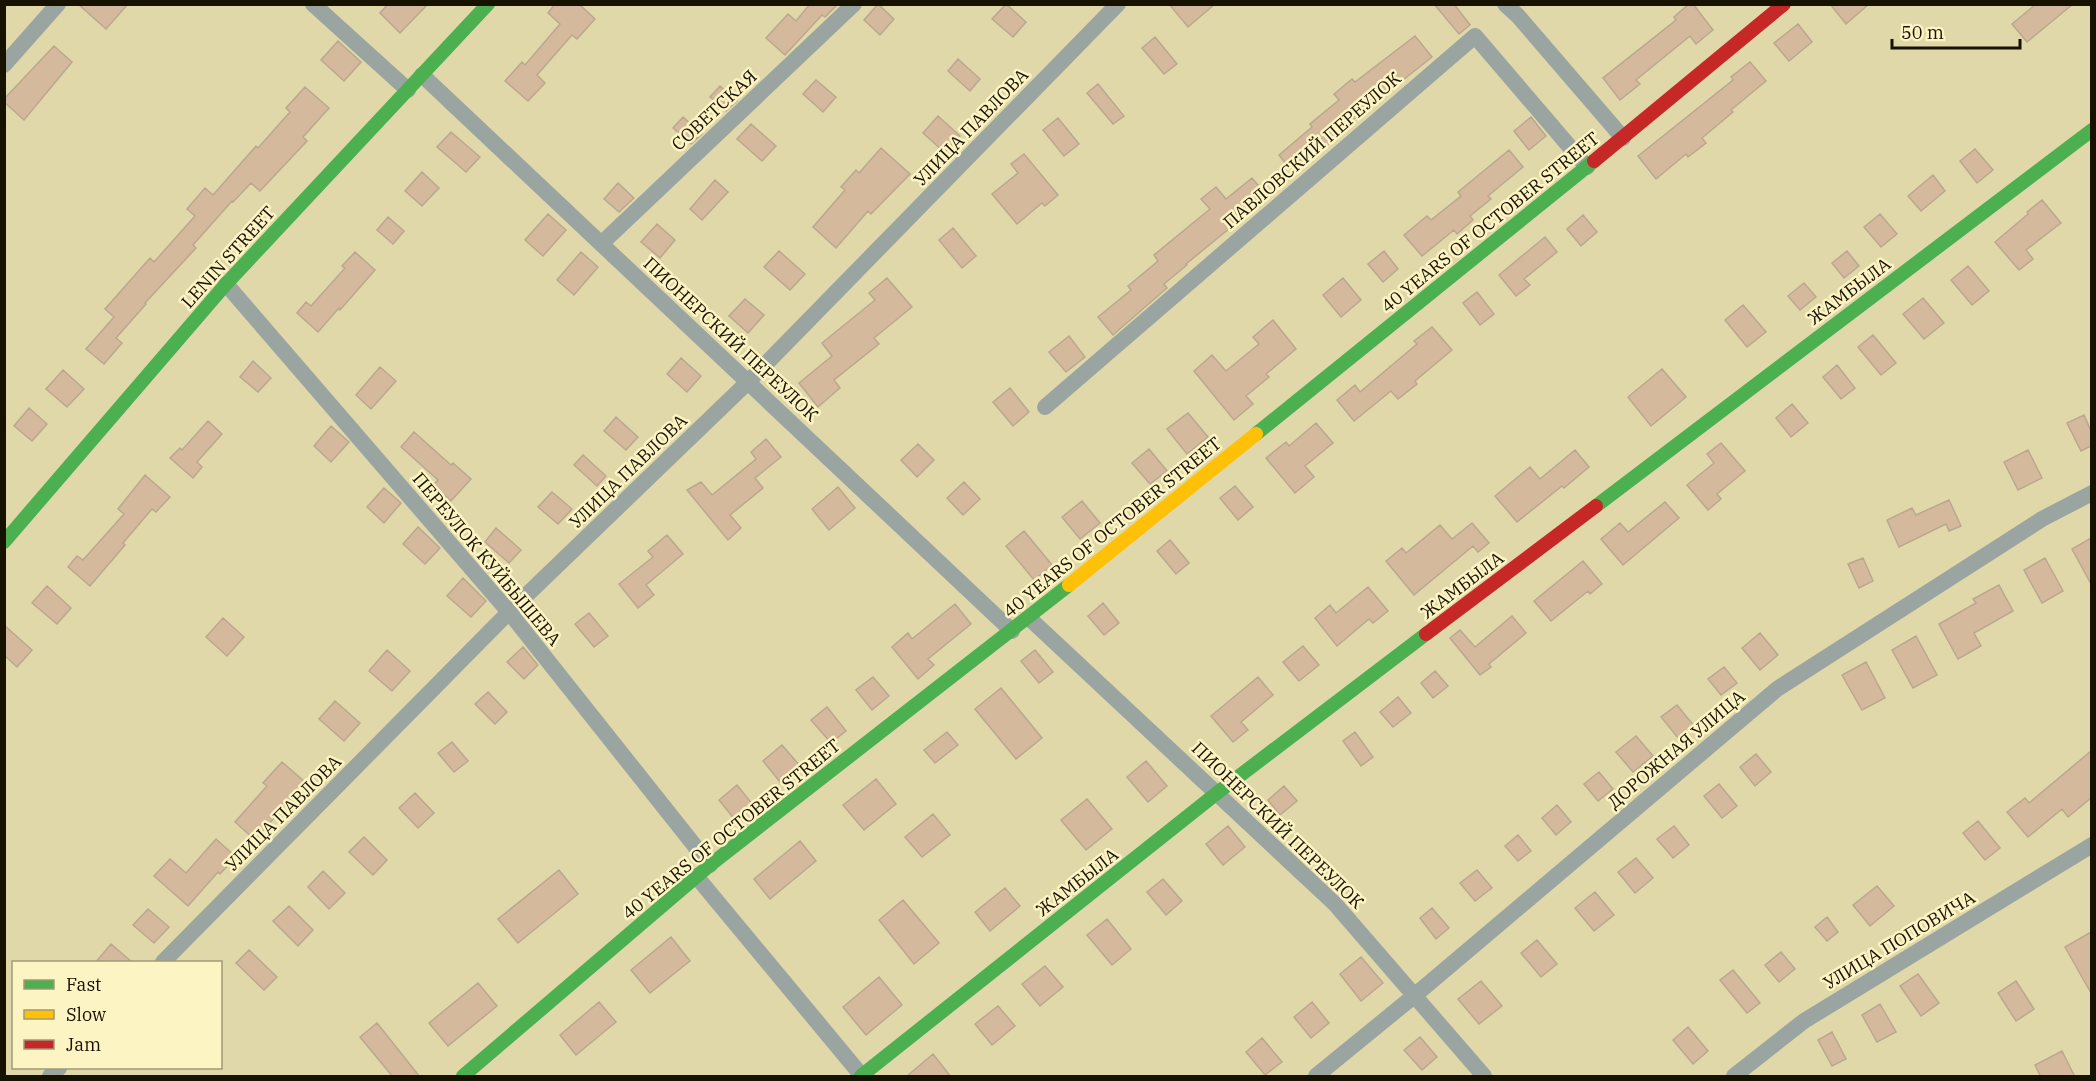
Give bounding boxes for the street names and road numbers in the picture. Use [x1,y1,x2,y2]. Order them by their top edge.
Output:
street label: УЛИЦА ПАВЛОВА [909,63,1034,191]
street label: СОВЕТСКАЯ [667,65,761,155]
street label: ПАВЛОВСКИЙ ПЕРЕУЛОК [1218,66,1406,234]
street label: 40 YEARS OF OCTOBER STREET [1376,127,1604,317]
street label: LENIN STREET [176,201,280,313]
street label: ПИОНЕРСКИЙ ПЕРЕУЛОК [639,252,824,427]
street label: ЖАМБЫЛА [1803,252,1896,330]
street label: УЛИЦА ПАВЛОВА [564,408,692,533]
street label: 40 YEARS OF OCTOBER STREET [998,432,1226,622]
street label: ПЕРЕУЛОК КУЙБЫШЕВА [408,468,567,651]
street label: ЖАМБЫЛА [1416,546,1509,624]
street label: ДОРОЖНАЯ УЛИЦА [1603,684,1750,813]
street label: 40 YEARS OF OCTOBER STREET [617,734,845,924]
street label: ПИОНЕРСКИЙ ПЕРЕУЛОК [1187,737,1369,914]
street label: УЛИЦА ПАВЛОВА [220,750,346,876]
street label: ЖАМБЫЛА [1031,842,1123,921]
street label: УЛИЦА ПОПОВИЧА [1819,885,1980,994]

